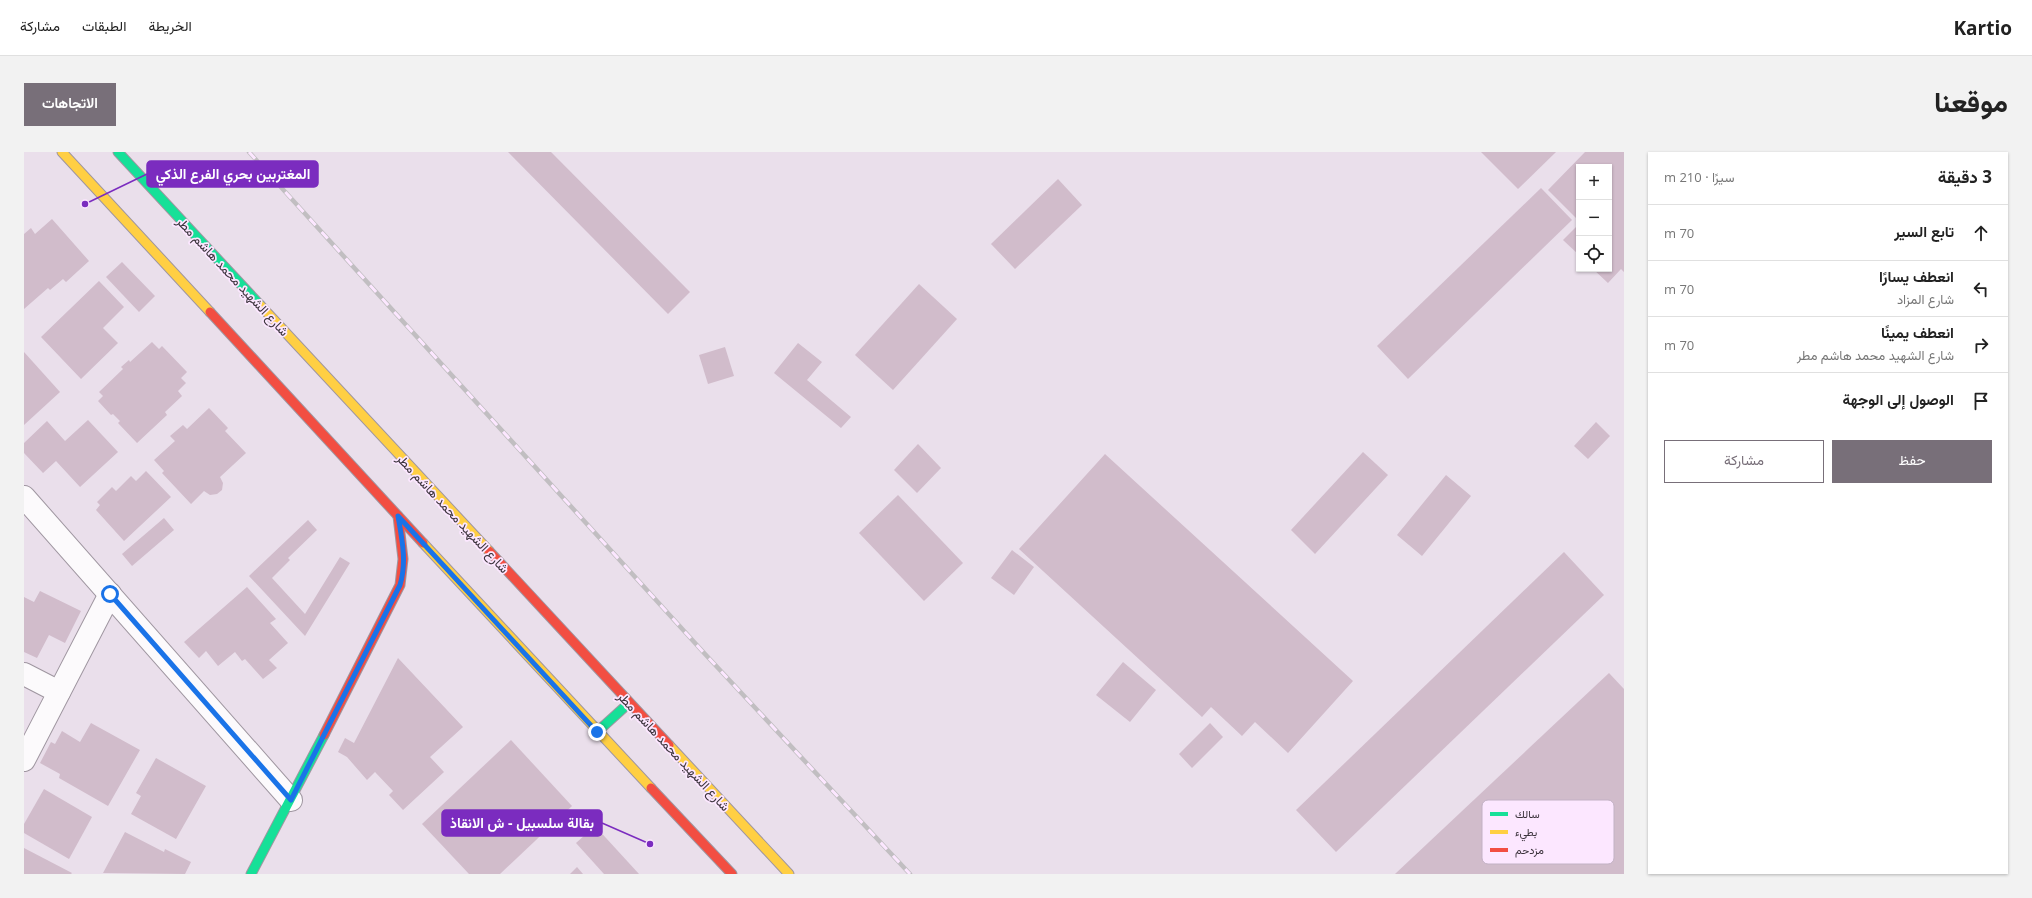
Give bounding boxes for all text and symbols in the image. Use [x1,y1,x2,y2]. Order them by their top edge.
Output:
text: Kartio [1953,15,2012,41]
text: مشاركة [20,16,60,35]
text: الطبقات [82,16,126,35]
text: الخريطة [148,16,192,35]
text: موقعنا [1934,82,2008,120]
button: الاتجاهات [24,83,116,126]
callout: المغتربين بحري الفرع الذكي [147,161,318,187]
text: المغتربين بحري الفرع الذكي [156,164,310,186]
map controls [1576,164,1612,272]
button: + [1576,164,1612,200]
text: 3 دقيقة [1938,165,1992,188]
text: سيرًا · 210 m [1664,168,1734,186]
button: − [1576,200,1612,236]
street label: شارع الشهيد محمد هاشم مطر [171,212,293,340]
text: تابع السير [1894,221,1954,241]
icon: ahead [1970,222,1992,244]
text: 70 m [1664,224,1694,242]
button: locate [1576,236,1612,272]
text: انعطف يسارًا [1879,266,1954,286]
icon: left [1970,278,1992,300]
text: 70 m [1664,280,1694,298]
text: شارع المزاد [1897,290,1954,308]
text: انعطف يمينًا [1881,322,1954,342]
icon: right [1970,334,1992,356]
text: 70 m [1664,336,1694,354]
text: شارع الشهيد محمد هاشم مطر [1797,346,1954,364]
text: الوصول إلى الوجهة [1843,389,1954,409]
icon: arrive [1970,390,1992,412]
button: مشاركة [1664,440,1824,483]
button: حفظ [1832,440,1992,483]
street label: شارع الشهيد محمد هاشم مطر [391,449,513,577]
route start [101,585,119,603]
street label: شارع الشهيد محمد هاشم مطر [612,687,734,815]
route end [588,723,606,741]
legend [1482,800,1614,864]
text: سالك [1515,806,1540,821]
callout: بقالة سلسبيل - ش الانقاذ [442,810,602,836]
text: بقالة سلسبيل - ش الانقاذ [450,813,594,832]
text: بطيء [1515,824,1537,842]
text: مزدحم [1515,842,1544,858]

